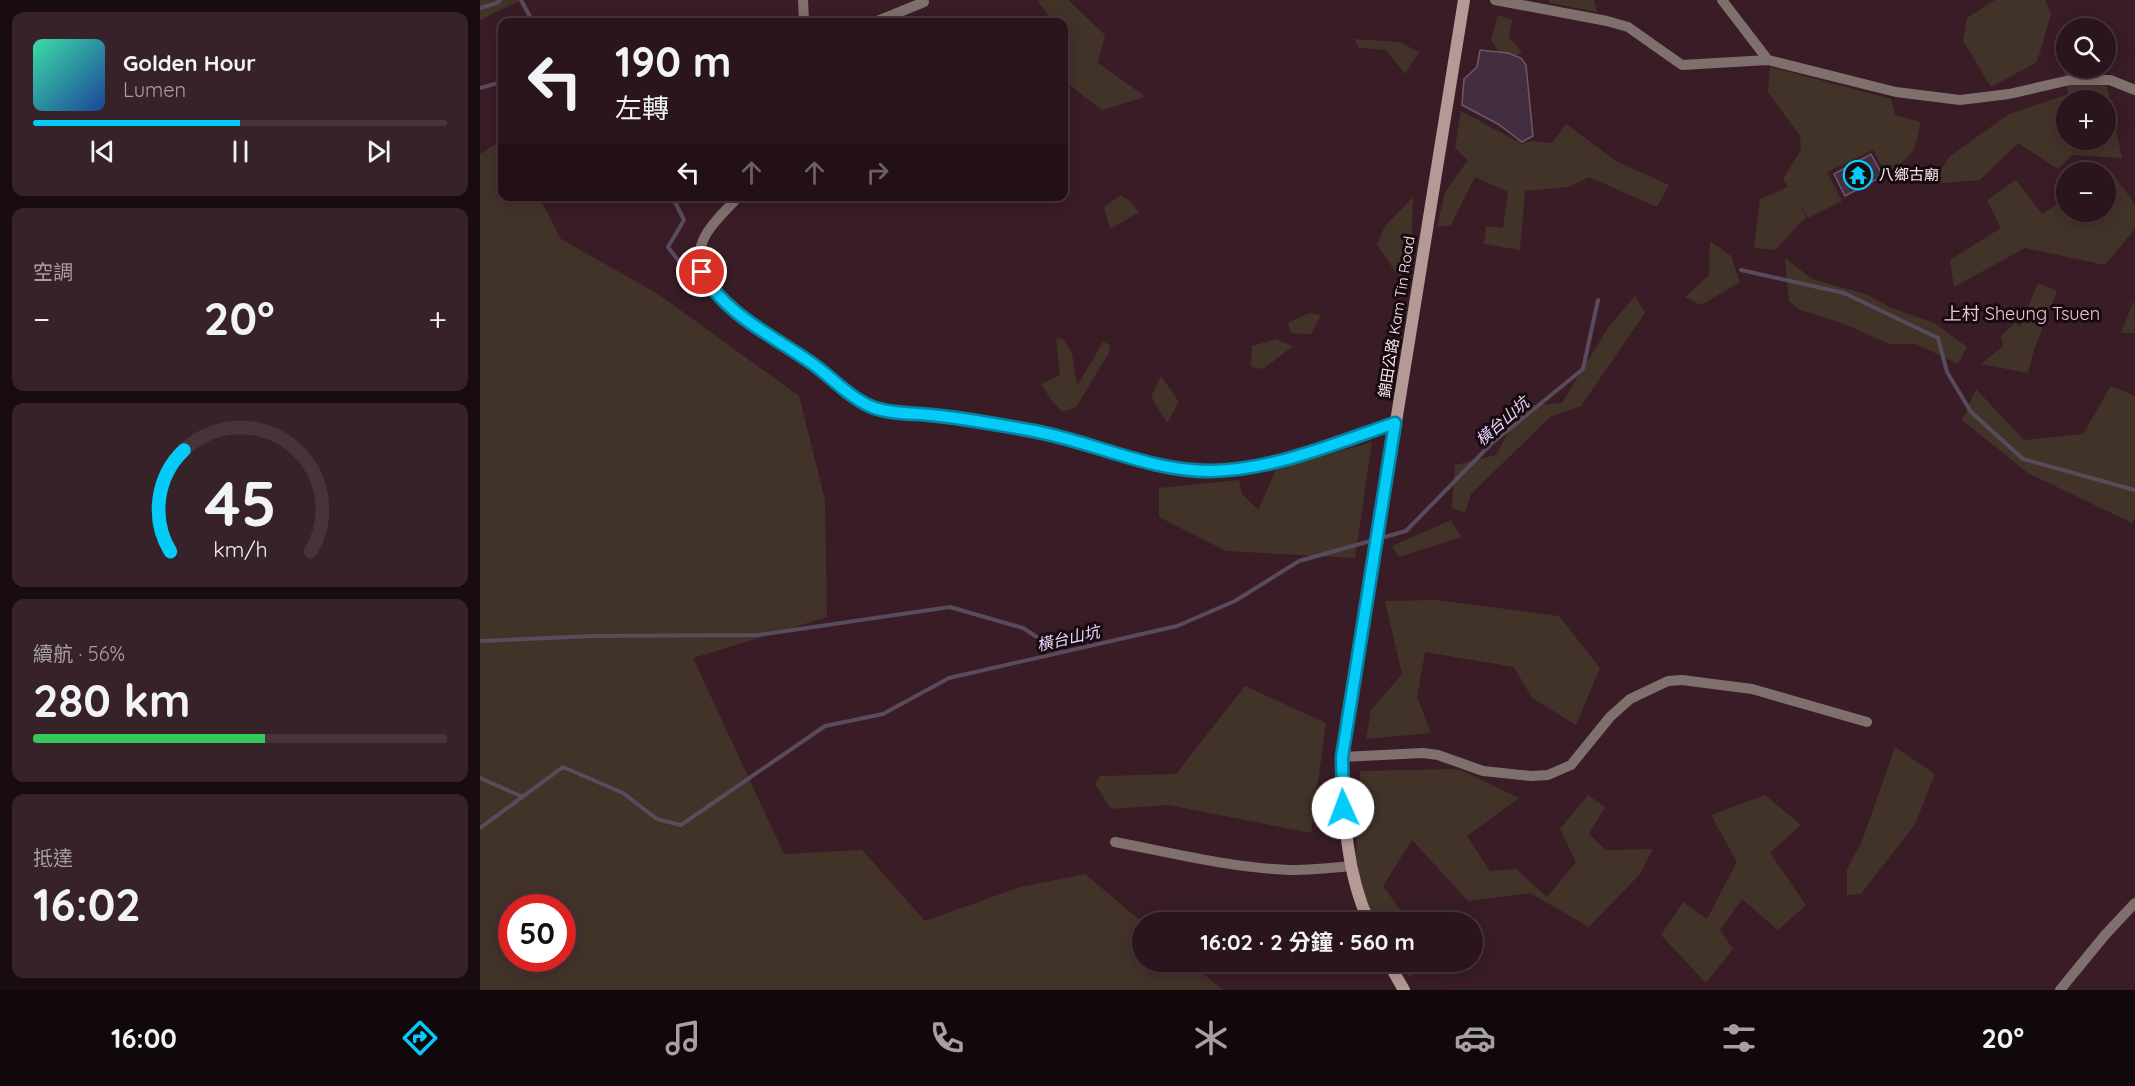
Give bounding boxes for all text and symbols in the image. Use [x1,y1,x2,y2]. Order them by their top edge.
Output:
map controls [2056,18,2116,222]
button: search [2056,18,2116,78]
text: 190 m [615,35,731,88]
icon: left [516,42,594,120]
text: Golden Hour [123,49,256,77]
text: Lumen [123,77,186,102]
button: + [2056,90,2116,150]
text: 左轉 [615,91,669,125]
icon: previous [86,135,119,168]
icon: pause [224,135,257,168]
icon: next [362,135,395,168]
icon: left [672,156,705,189]
icon: ahead [735,156,768,189]
icon: ahead [798,156,831,189]
icon: right [861,156,894,189]
temple icon: 八鄉古廟 [1842,159,1874,191]
button: − [2056,162,2116,222]
place label: 八鄉古廟 [1879,165,1939,184]
street label: 錦田公路 Kam Tin Road [1374,235,1419,399]
pin [676,246,727,297]
icon: arrive [685,255,718,288]
text: 空調 [33,259,73,284]
text: 20° [204,290,275,346]
text: − [33,298,50,339]
text: + [428,298,447,339]
district label: 上村 Sheung Tsuen [1944,302,2100,325]
water label: 橫台山坑 [1471,391,1534,450]
text: 45 [204,464,276,542]
text: km/h [213,536,267,562]
water label: 橫台山坑 [1035,621,1103,655]
text: 續航 · 56% [33,641,125,666]
text: 280 km [33,672,191,728]
position arrow [1311,776,1375,840]
text: 抵達 [33,845,73,870]
text: 16:02 [33,876,141,932]
speed limit sign: 50 [498,894,576,972]
text: 16:02 · 2 分鐘 · 560 m [1200,928,1415,956]
icon: directions [399,1017,441,1059]
icon: music [662,1017,704,1059]
icon: phone [926,1017,968,1059]
icon: climate [1190,1017,1232,1059]
icon: car [1454,1017,1496,1059]
icon: filters [1718,1017,1760,1059]
text: 16:00 [111,1021,177,1055]
text: 20° [1981,1021,2024,1055]

